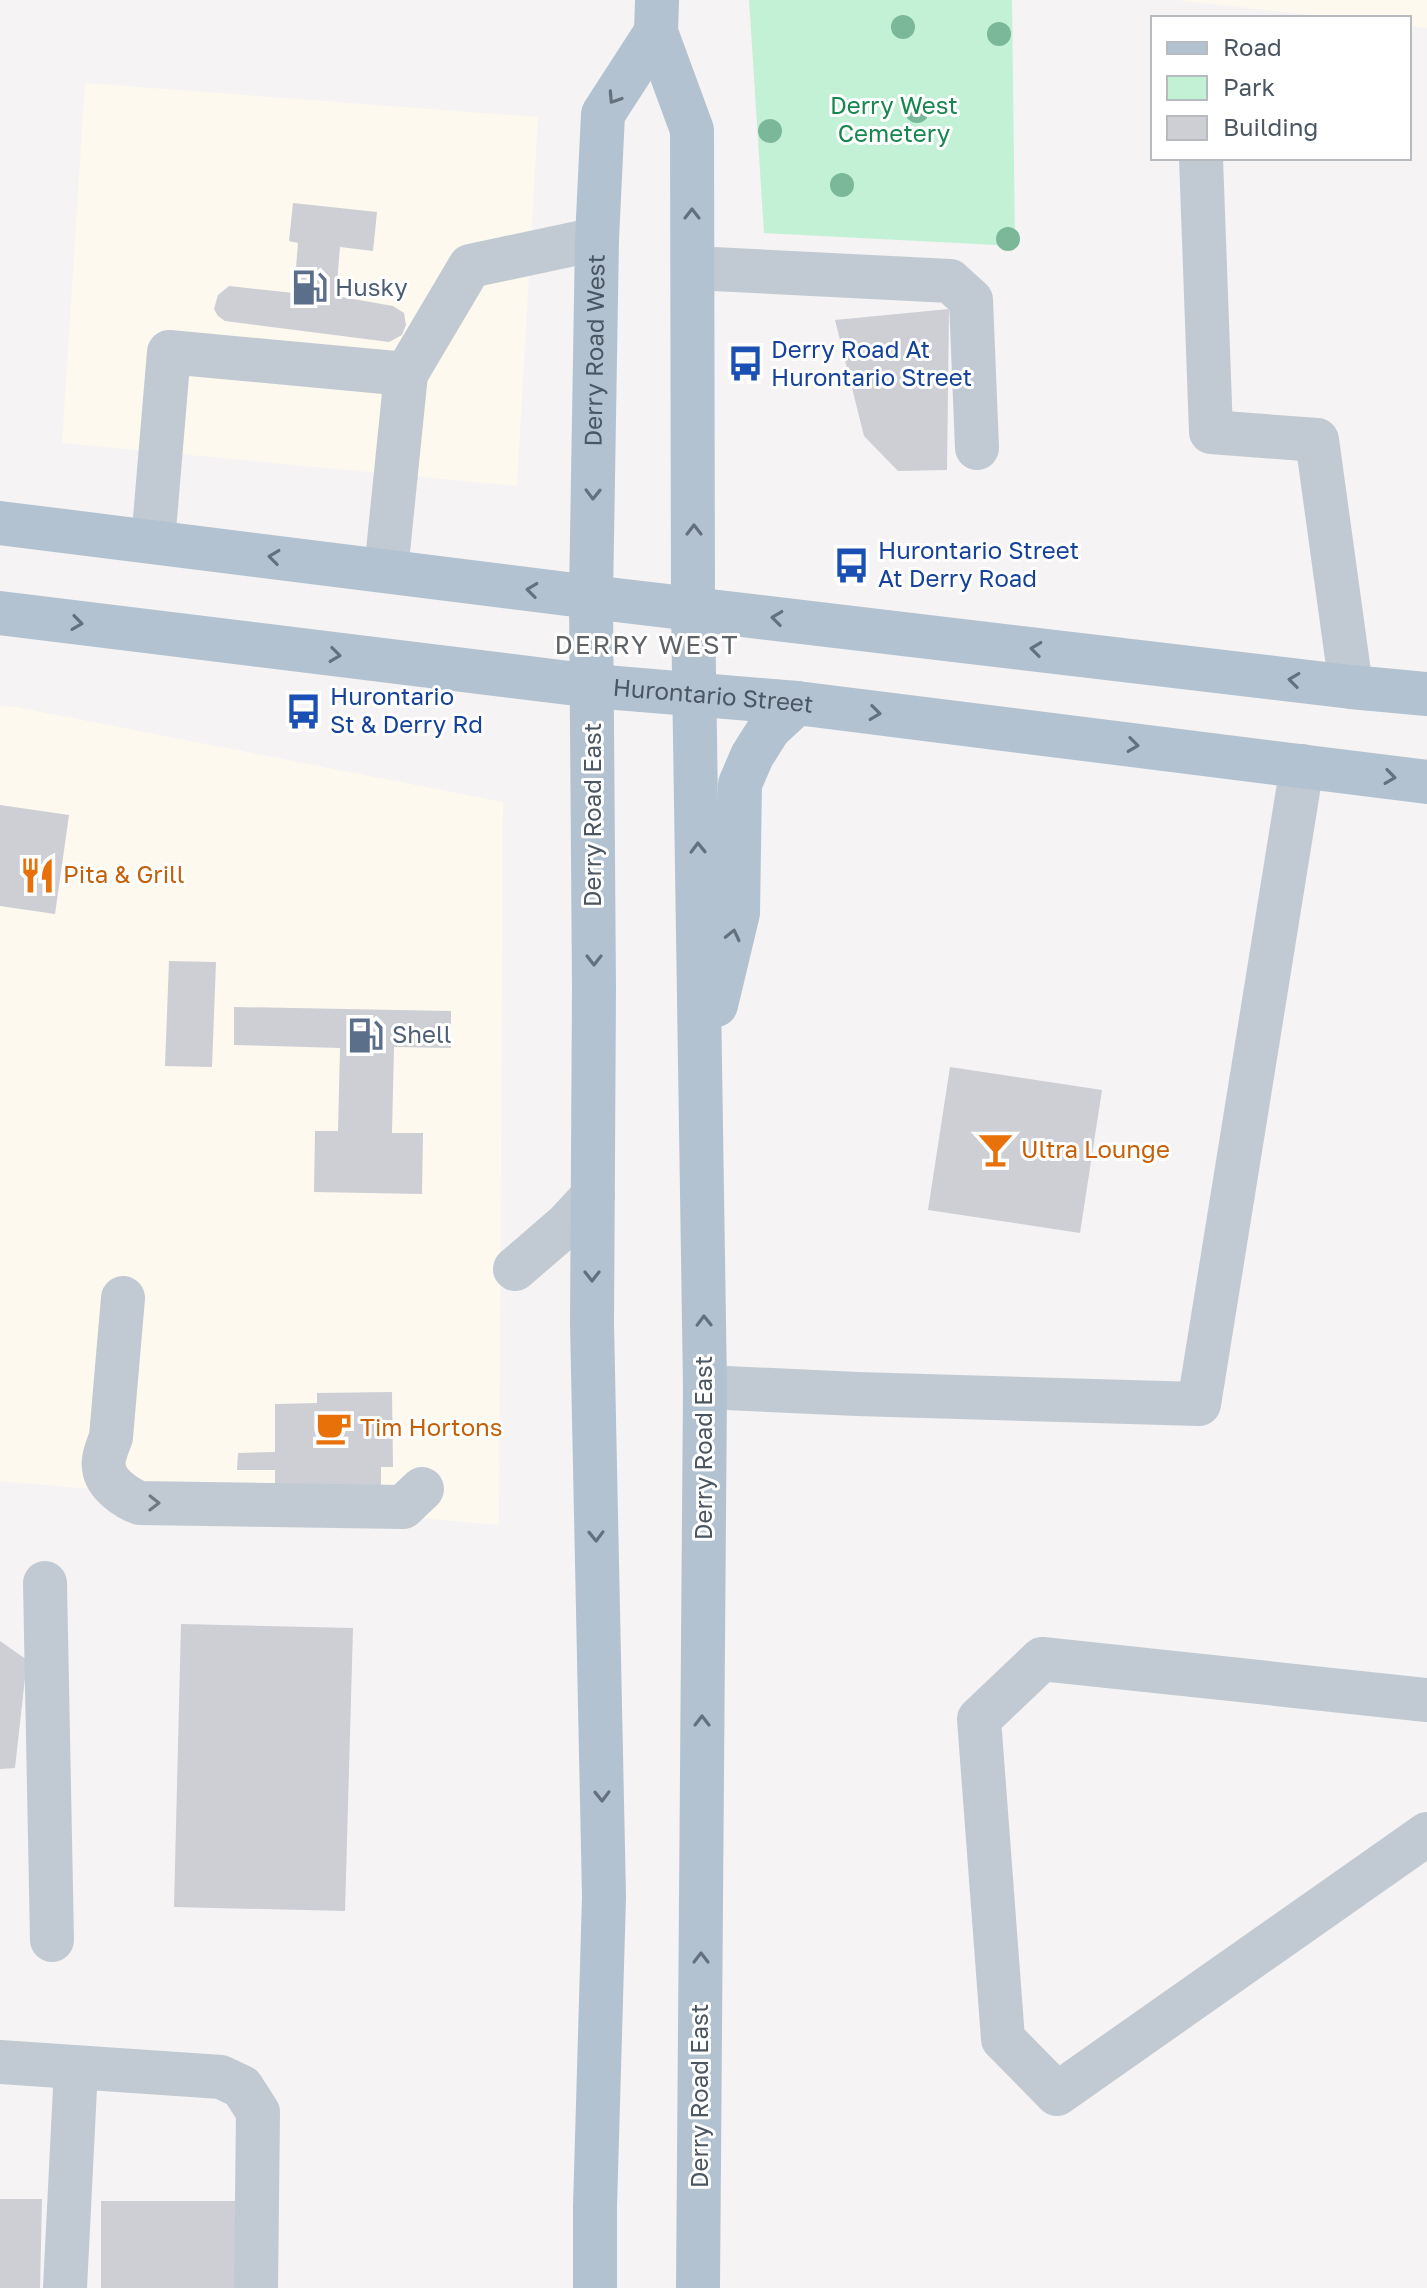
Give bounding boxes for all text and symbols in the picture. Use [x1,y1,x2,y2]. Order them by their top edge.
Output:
legend [1151,16,1411,160]
text: Road [1223,32,1282,61]
text: Park [1223,72,1275,101]
one-way arrow [608,89,623,103]
park label: Derry West Cemetery [830,90,958,147]
text: Building [1223,112,1318,141]
one-way arrow [684,207,701,220]
street label: Derry Road West [578,254,610,447]
fuel station icon: Husky [290,269,328,307]
place label: Husky [335,272,408,301]
place label: Derry Road At Hurontario Street [771,334,972,391]
bus stop icon: Derry Road At Hurontario Street [726,345,764,383]
one-way arrow [584,488,602,501]
one-way arrow [685,523,703,536]
place label: Hurontario Street At Derry Road [878,535,1079,592]
bus stop icon: Hurontario Street At Derry Road [833,546,871,584]
one-way arrow [267,549,281,566]
one-way arrow [525,582,539,599]
one-way arrow [770,610,784,627]
one-way arrow [71,615,84,632]
district label: DERRY WEST [554,629,740,660]
one-way arrow [1029,641,1042,658]
one-way arrow [329,647,342,664]
street label: Hurontario Street [612,672,815,718]
one-way arrow [1287,672,1301,689]
place label: Hurontario St & Derry Rd [330,681,483,738]
bus stop icon: Hurontario St & Derry Rd [285,692,323,730]
one-way arrow [868,704,881,721]
street label: Derry Road East [577,723,606,907]
one-way arrow [1126,736,1139,753]
one-way arrow [1384,769,1397,786]
one-way arrow [689,841,706,854]
restaurant icon: Pita & Grill [18,856,56,894]
place label: Pita & Grill [63,859,184,888]
one-way arrow [723,929,740,943]
one-way arrow [585,954,603,967]
fuel station icon: Shell [347,1016,385,1054]
place label: Shell [392,1019,451,1048]
bar icon: Ultra Lounge [976,1131,1014,1169]
place label: Ultra Lounge [1021,1134,1170,1163]
one-way arrow [583,1270,601,1283]
one-way arrow [695,1314,713,1327]
street label: Derry Road East [688,1356,717,1540]
cafe icon: Tim Hortons [315,1409,353,1447]
place label: Tim Hortons [360,1412,503,1441]
one-way arrow [148,1494,161,1512]
one-way arrow [587,1530,605,1543]
one-way arrow [694,1714,711,1727]
one-way arrow [593,1790,610,1803]
one-way arrow [692,1951,710,1964]
street label: Derry Road East [684,2004,713,2188]

